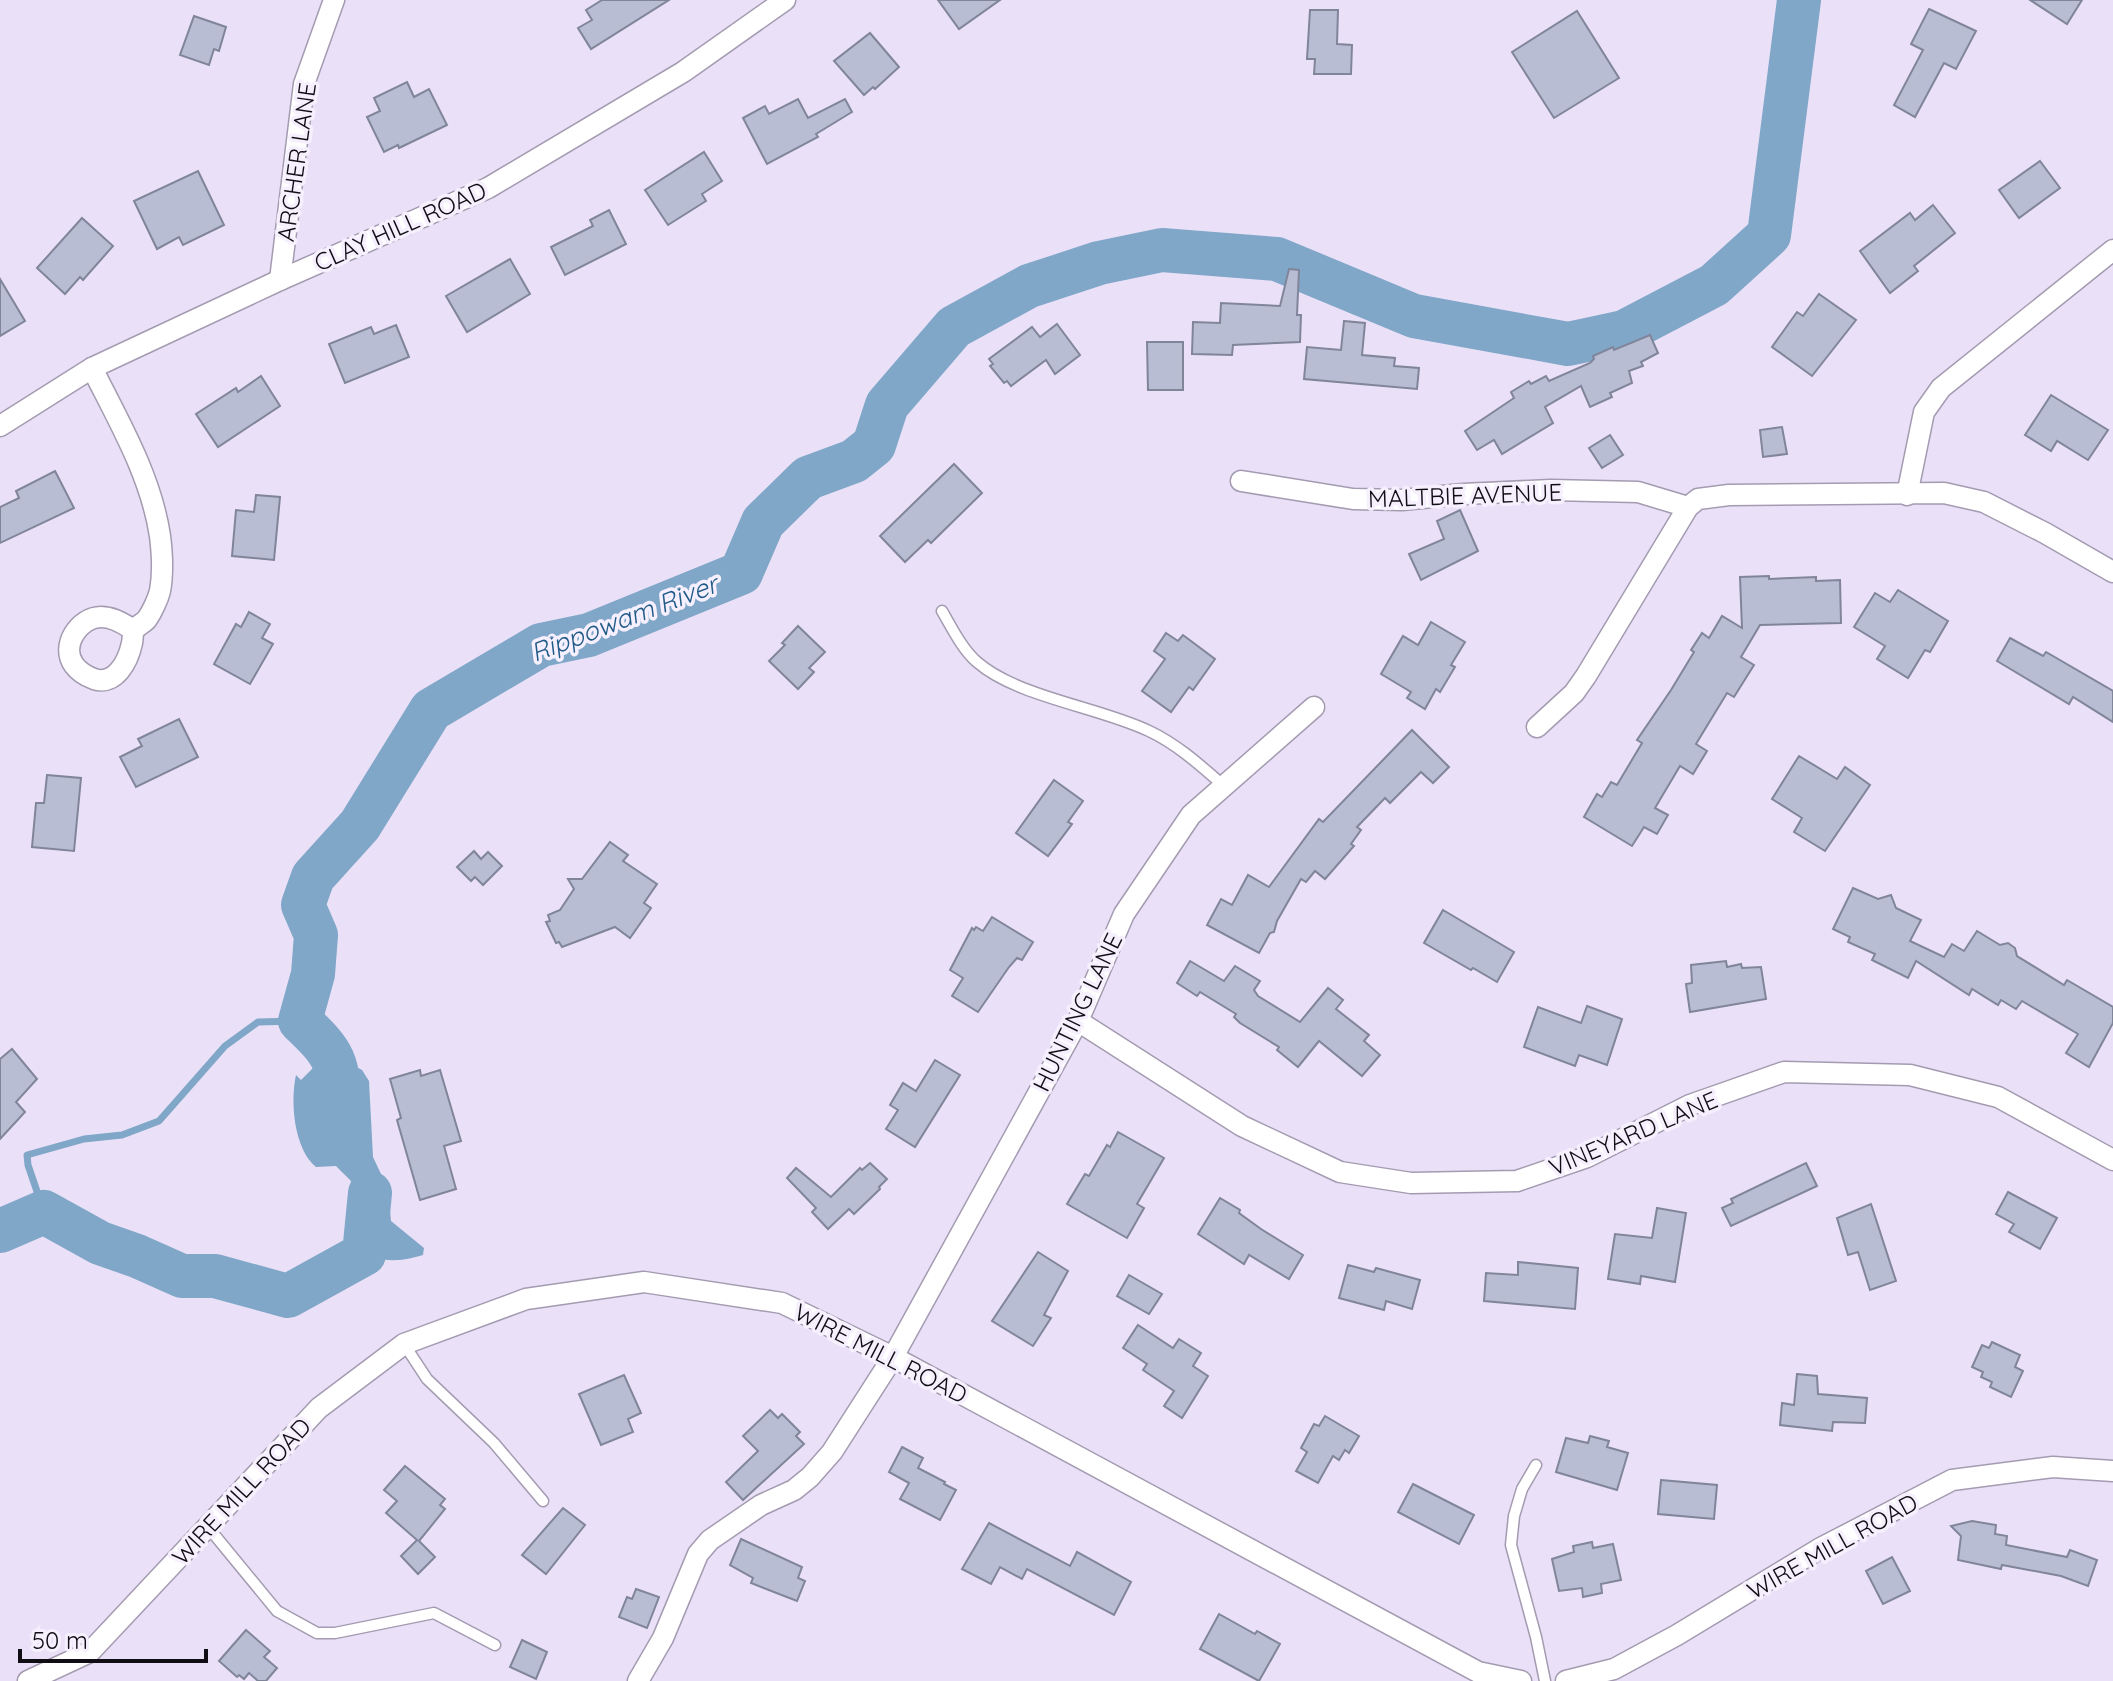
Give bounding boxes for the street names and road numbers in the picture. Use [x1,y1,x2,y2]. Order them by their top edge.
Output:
street label: ARCHER LANE [270,81,322,243]
street label: CLAY HILL ROAD [309,175,491,277]
street label: MALTBIE AVENUE [1367,477,1563,513]
street label: HUNTING LANE [1026,928,1128,1096]
street label: VINEYARD LANE [1544,1084,1722,1182]
street label: WIRE MILL ROAD [789,1296,973,1410]
street label: WIRE MILL ROAD [165,1411,317,1571]
street label: WIRE MILL ROAD [1742,1487,1922,1605]

